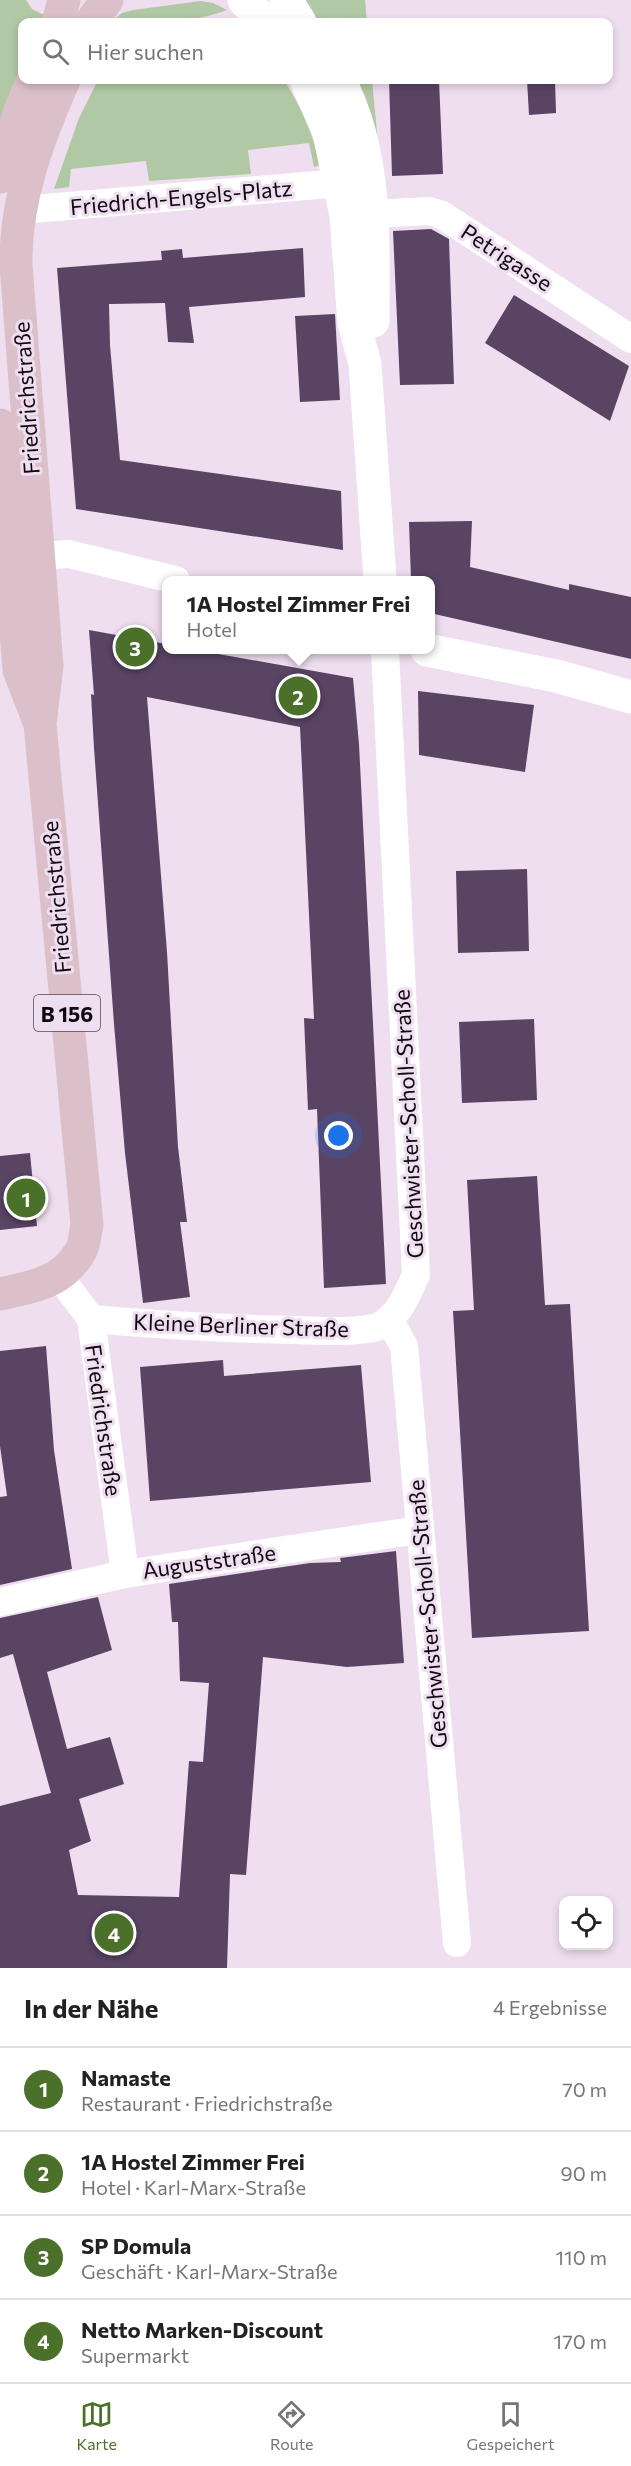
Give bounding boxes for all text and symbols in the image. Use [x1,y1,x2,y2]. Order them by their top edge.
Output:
search box [18,18,613,84]
icon: search [39,35,72,68]
text: Hier suchen [87,38,204,65]
street label: Friedrich-Engels-Platz [69,174,293,220]
street label: Petrigasse [456,218,558,296]
street label: Friedrichstraße [7,321,45,475]
popup [162,576,435,654]
text: 1A Hostel Zimmer Frei [187,590,411,617]
text: Hotel [187,617,237,641]
pin: 3 [116,624,154,670]
pin: 2 [278,674,318,718]
street label: Friedrichstraße [36,820,76,974]
street label: Geschwister-Scholl-Straße [387,989,429,1259]
road number: B 156 [34,995,100,1031]
your location [324,1121,353,1150]
pin: 1 [6,1176,46,1220]
street label: Kleine Berliner Straße [133,1308,349,1342]
street label: Friedrichstraße [80,1342,128,1498]
street label: Geschwister-Scholl-Straße [402,1479,452,1749]
street label: Auguststraße [141,1538,277,1584]
map controls [559,1896,613,1950]
button: locate [559,1896,613,1950]
pin: 4 [94,1910,134,1956]
text: In der Nähe [24,1992,159,2023]
text: 4 Ergebnisse [493,1995,607,2019]
text: Namaste [81,2064,171,2091]
text: 1 [39,2077,48,2101]
text: 70 m [562,2077,607,2101]
text: Restaurant · Friedrichstraße [81,2091,333,2115]
text: 1A Hostel Zimmer Frei [81,2148,305,2175]
text: 2 [38,2161,49,2185]
text: 90 m [561,2161,607,2185]
text: Hotel · Karl-Marx-Straße [81,2175,306,2199]
text: SP Domula [81,2232,191,2259]
text: 3 [38,2245,49,2269]
text: 110 m [556,2245,607,2269]
text: Geschäft · Karl-Marx-Straße [81,2259,338,2283]
text: Netto Marken-Discount [81,2316,323,2343]
text: 4 [37,2329,50,2353]
text: 170 m [554,2329,607,2353]
text: Supermarkt [81,2343,189,2367]
tab: Karte [77,2398,117,2453]
tab: Route [270,2398,314,2453]
tab: Gespeichert [467,2398,554,2453]

